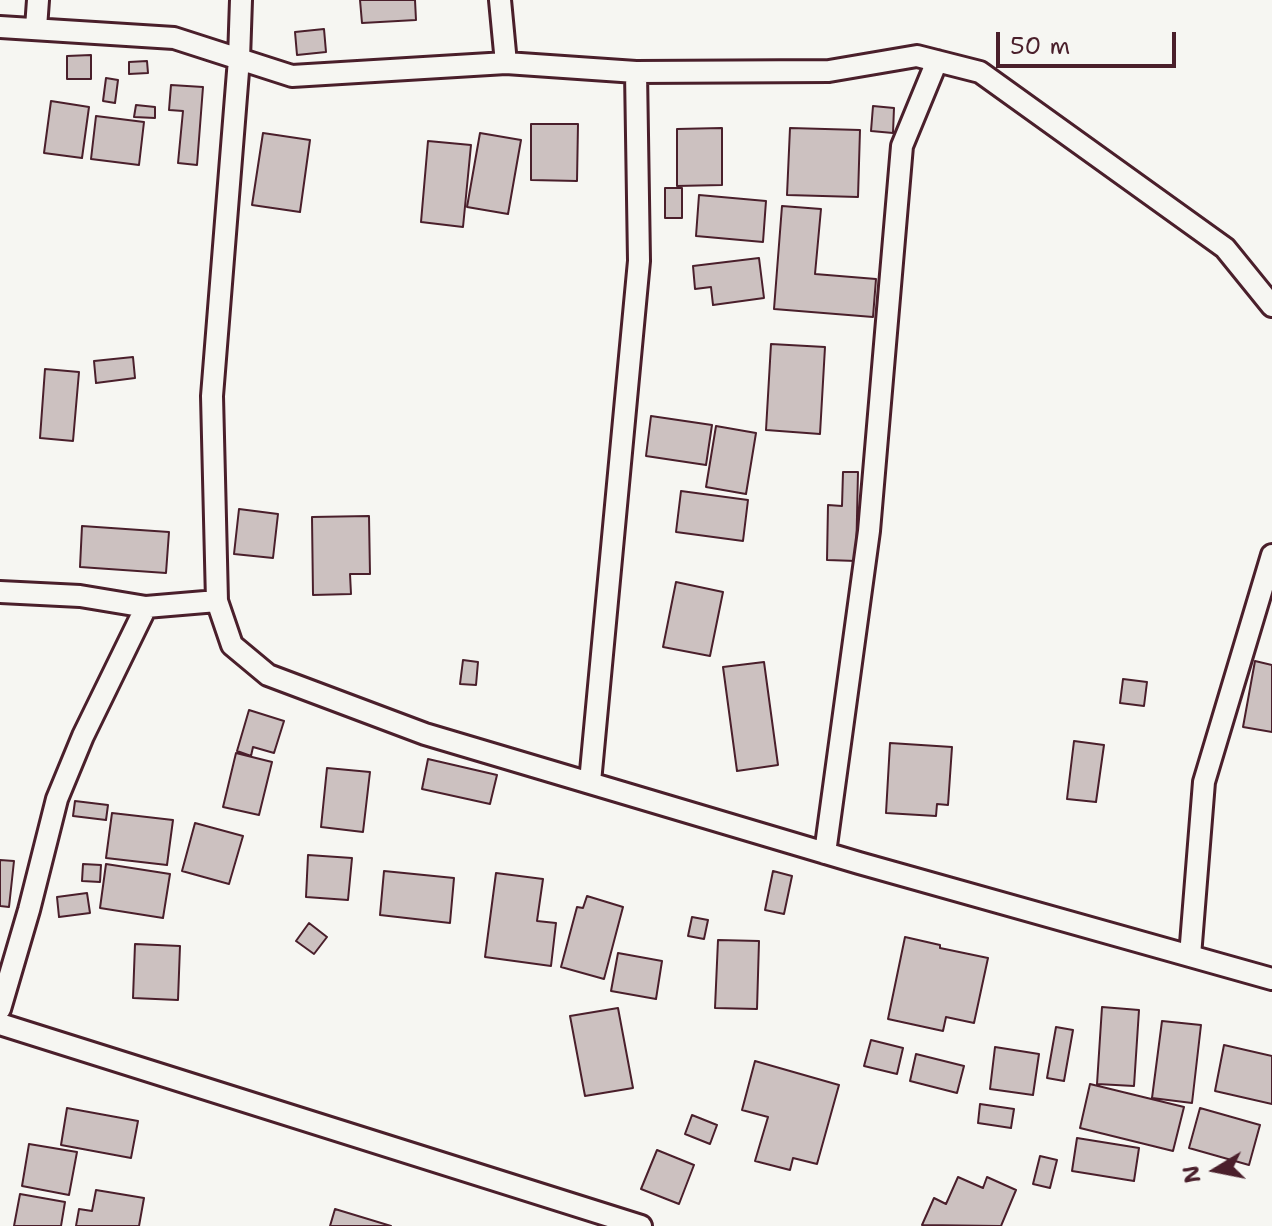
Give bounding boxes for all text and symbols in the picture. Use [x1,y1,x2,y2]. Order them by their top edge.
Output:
scale bar [1000,16,1180,66]
text: 50 m [1010,30,1070,62]
north arrow [1176,1130,1256,1210]
text: N [1176,1163,1208,1185]

